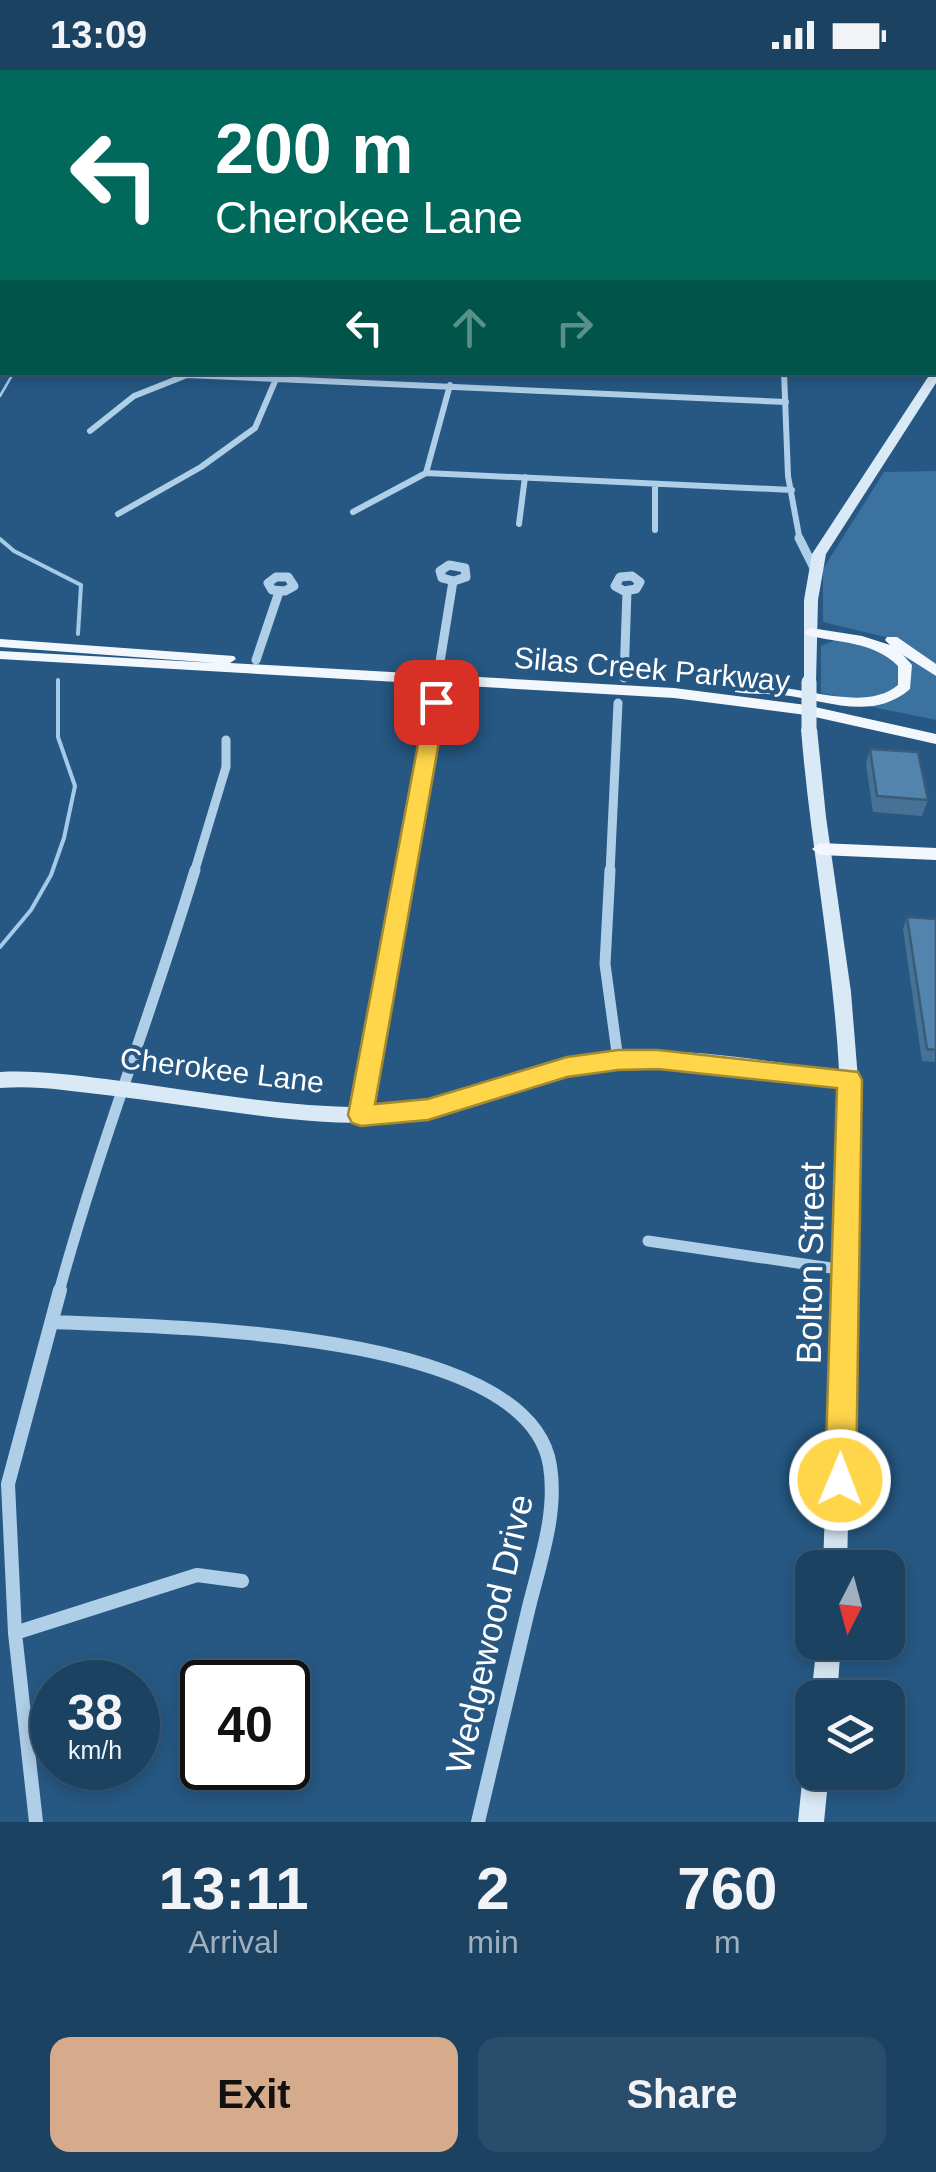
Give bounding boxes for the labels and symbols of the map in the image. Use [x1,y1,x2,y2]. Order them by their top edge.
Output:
street label: Silas Creek Parkway [513,641,791,697]
pin [394,660,479,745]
street label: Cherokee Lane [118,1041,326,1099]
street label: Bolton Street [789,1161,831,1364]
position arrow [788,1428,892,1532]
street label: Wedgewood Drive [438,1491,540,1777]
north arrow [795,1550,905,1660]
speed limit sign: 40 [180,1660,310,1790]

